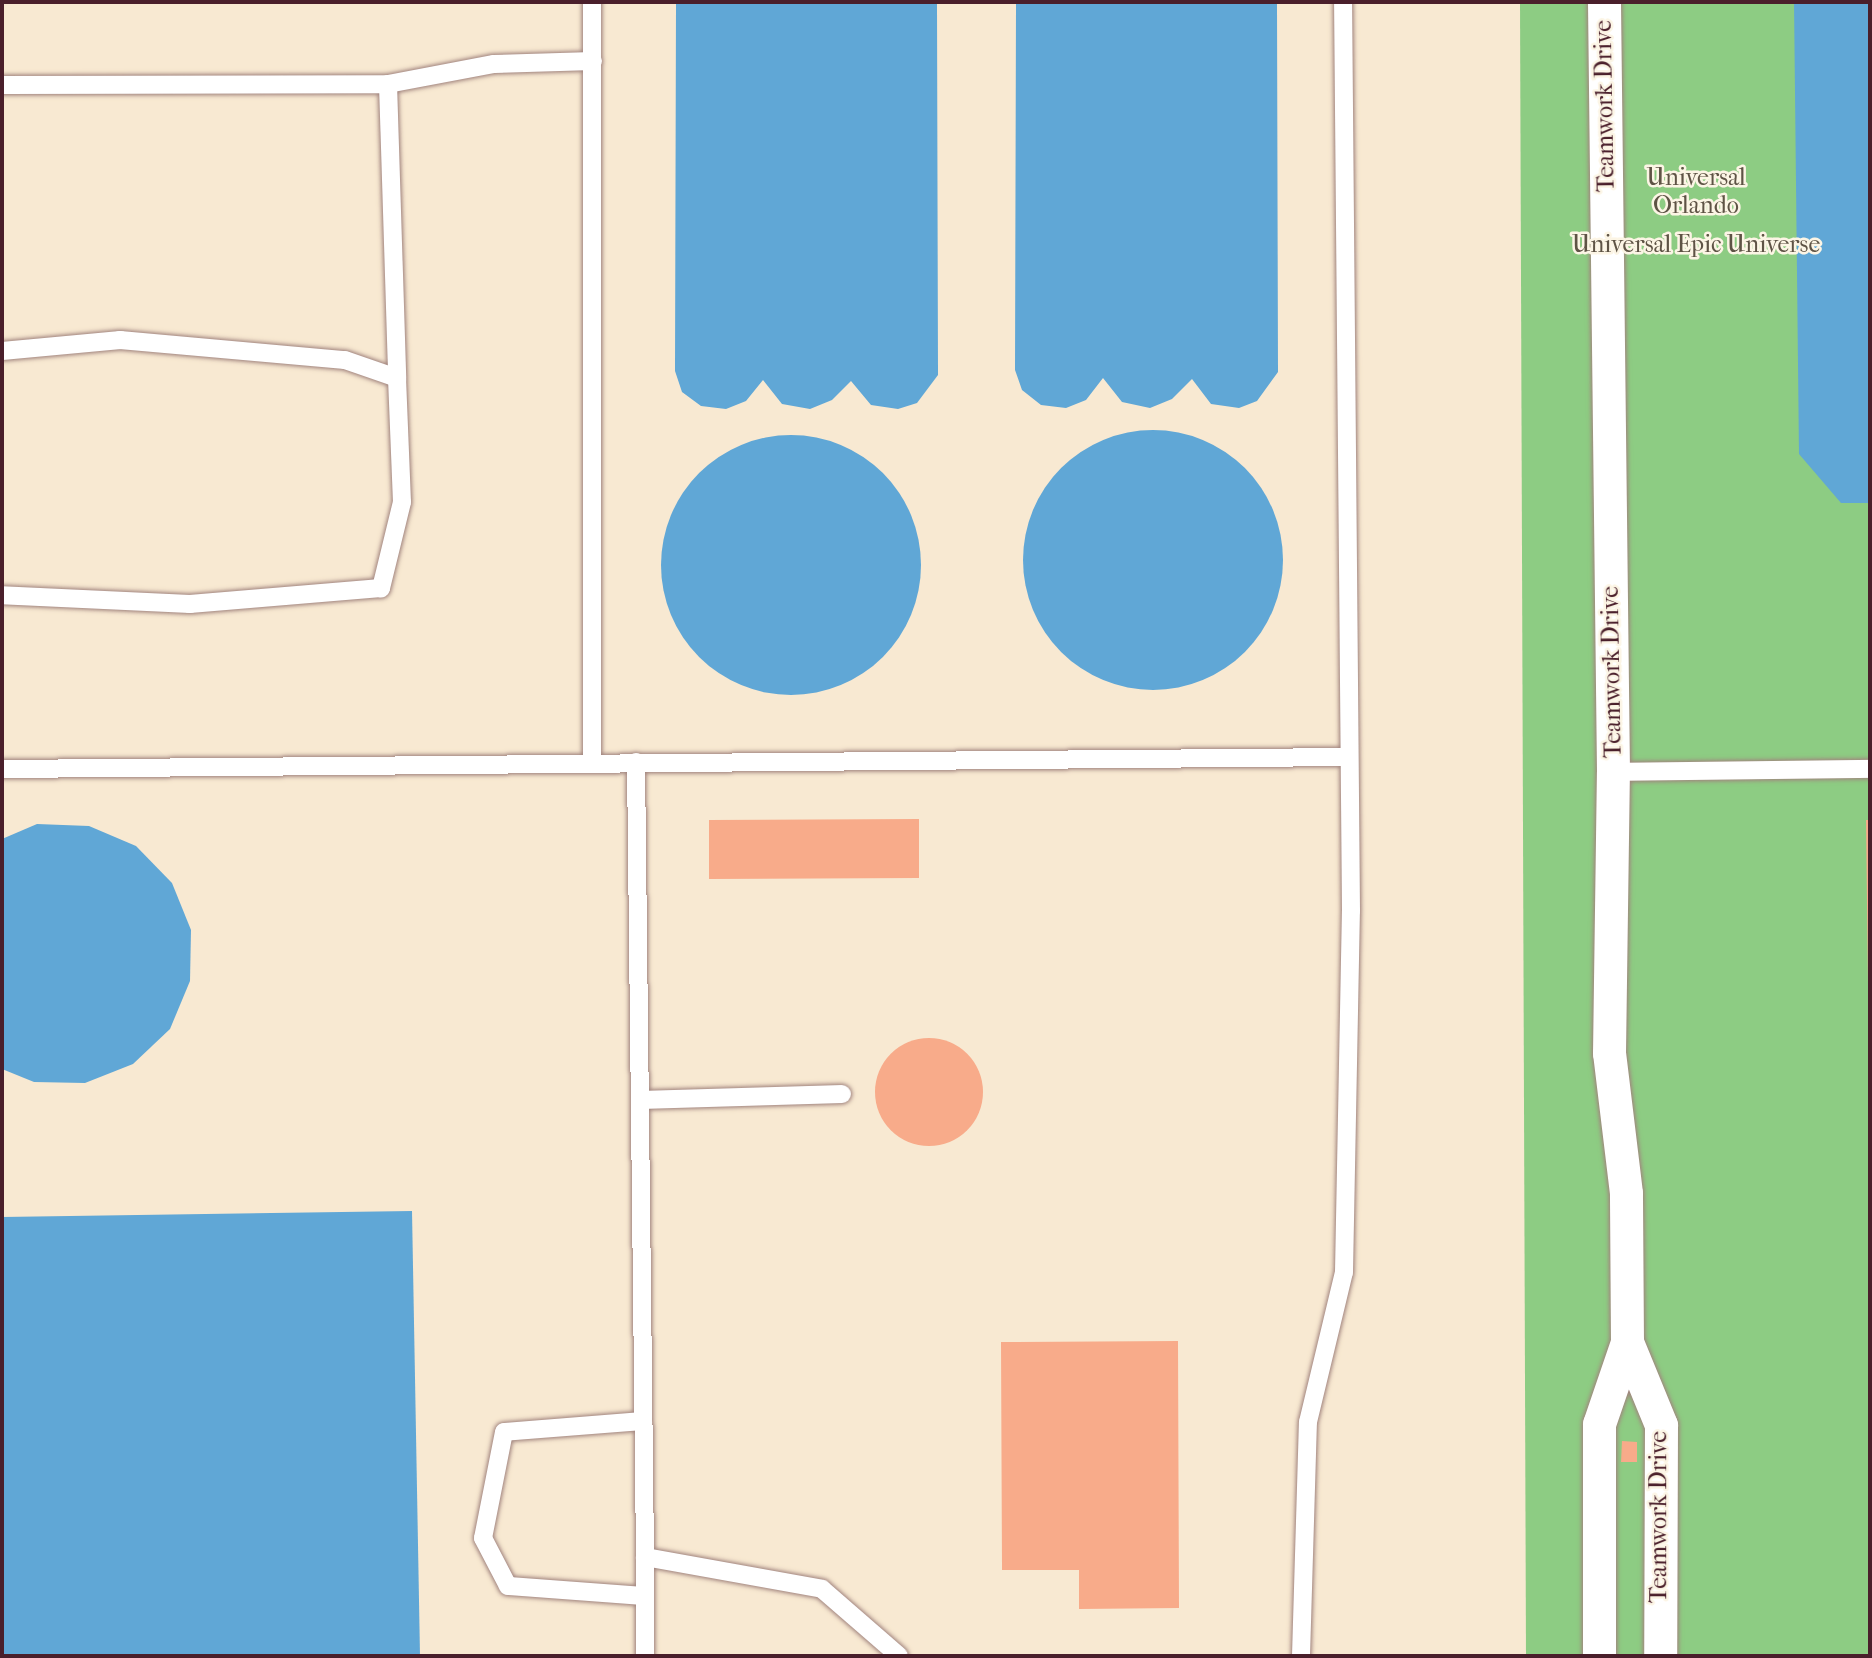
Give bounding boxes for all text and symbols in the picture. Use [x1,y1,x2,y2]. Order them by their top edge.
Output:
street label: Teamwork Drive [1589,20,1621,192]
park label: Universal Orlando [1646,164,1746,220]
park label: Universal Epic Universe [1572,231,1820,259]
street label: Teamwork Drive [1596,586,1628,758]
street label: Teamwork Drive [1645,1431,1673,1603]

